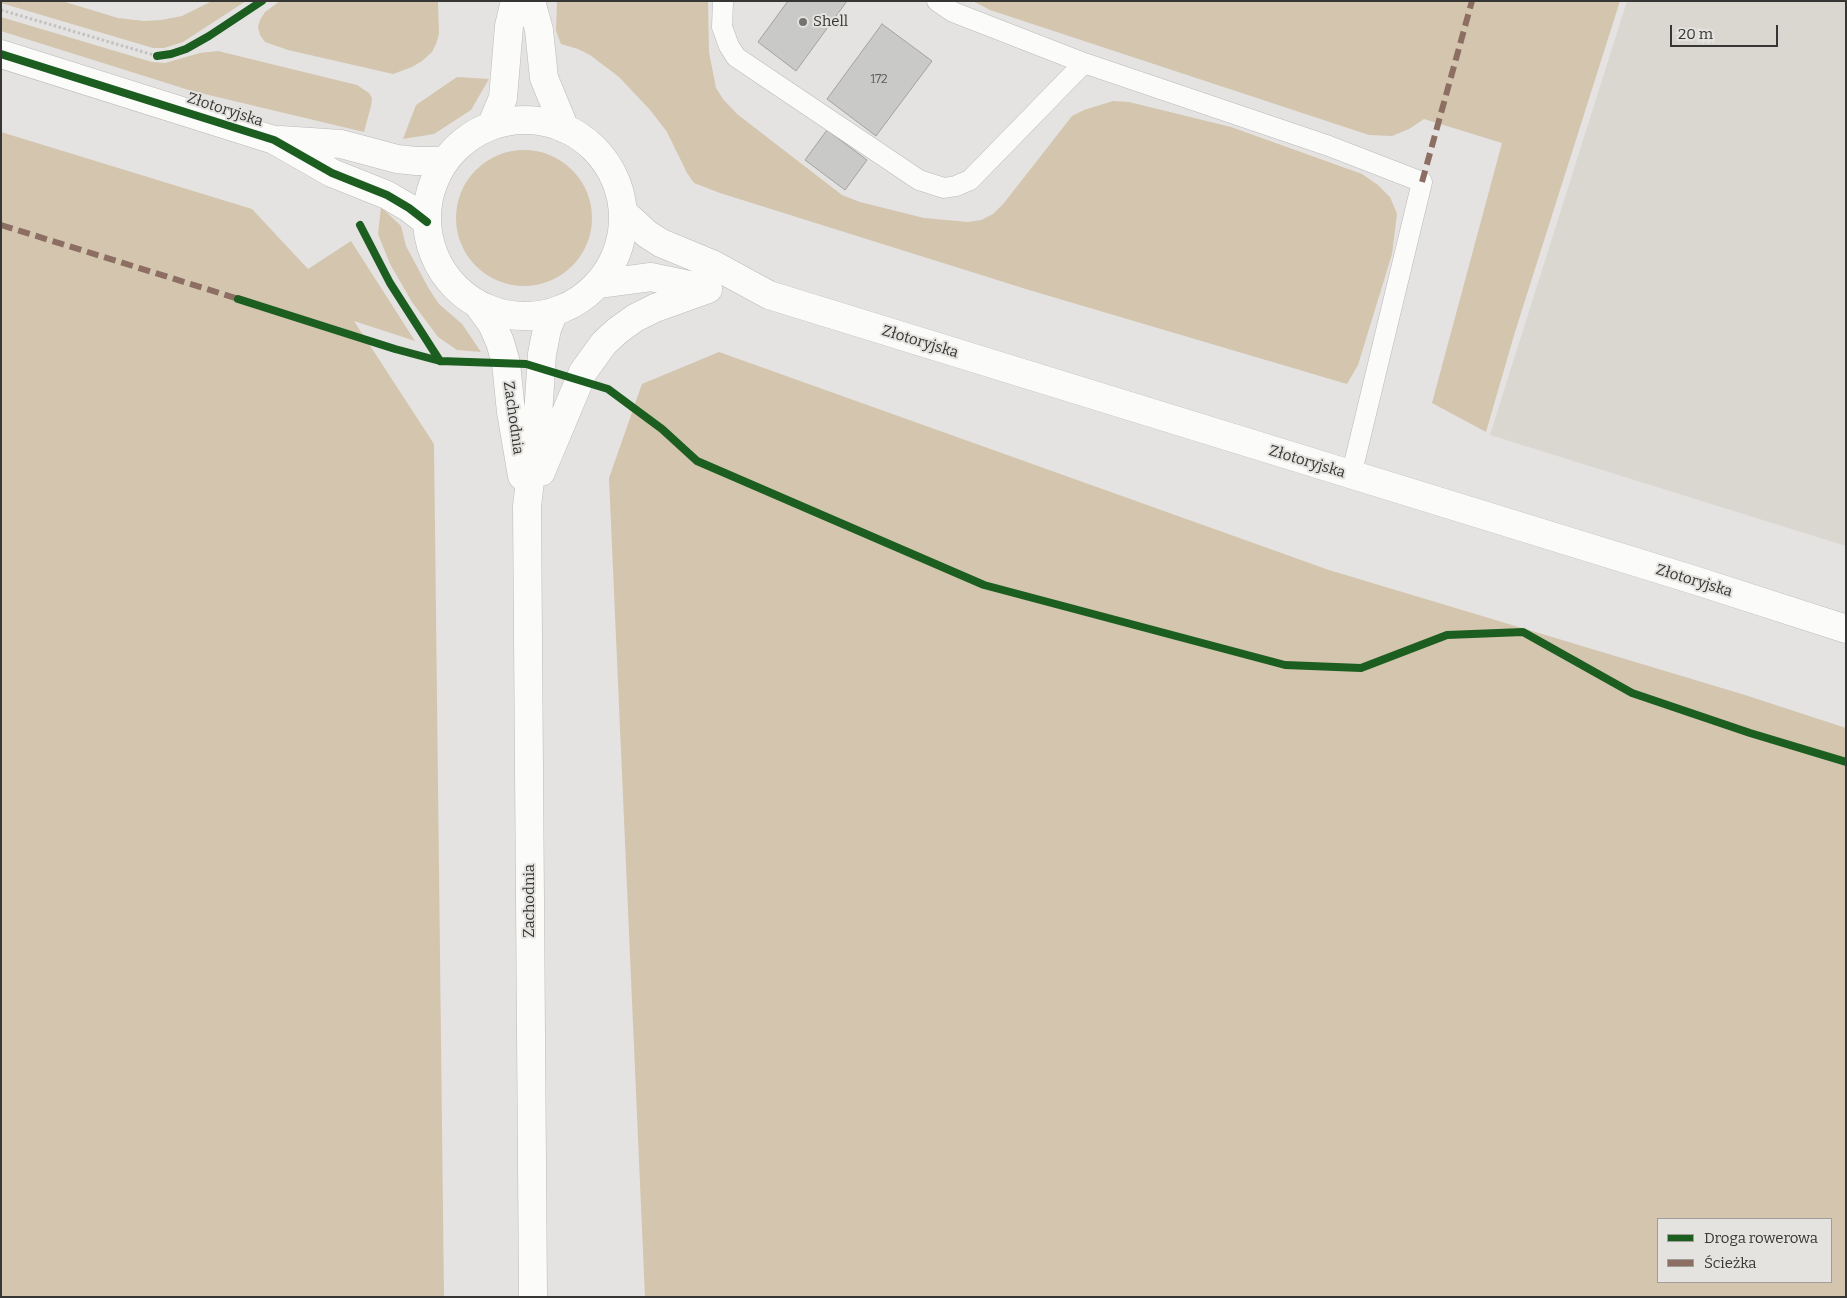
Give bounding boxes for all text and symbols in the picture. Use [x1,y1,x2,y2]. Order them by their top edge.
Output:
place label: Shell [813,13,848,31]
scale bar [1672,15,1780,47]
marker: Shell [797,16,809,28]
text: 20 m [1678,25,1713,43]
house number: 172 [870,73,888,87]
street label: Złotoryjska [185,89,265,131]
street label: Złotoryjska [880,322,960,362]
street label: Zachodnia [499,380,527,456]
street label: Złotoryjska [1267,442,1347,482]
street label: Złotoryjska [1654,561,1734,601]
street label: Zachodnia [521,864,539,938]
legend [1657,1218,1832,1283]
text: Droga rowerowa [1704,1229,1818,1247]
text: Ścieżka [1704,1254,1756,1272]

